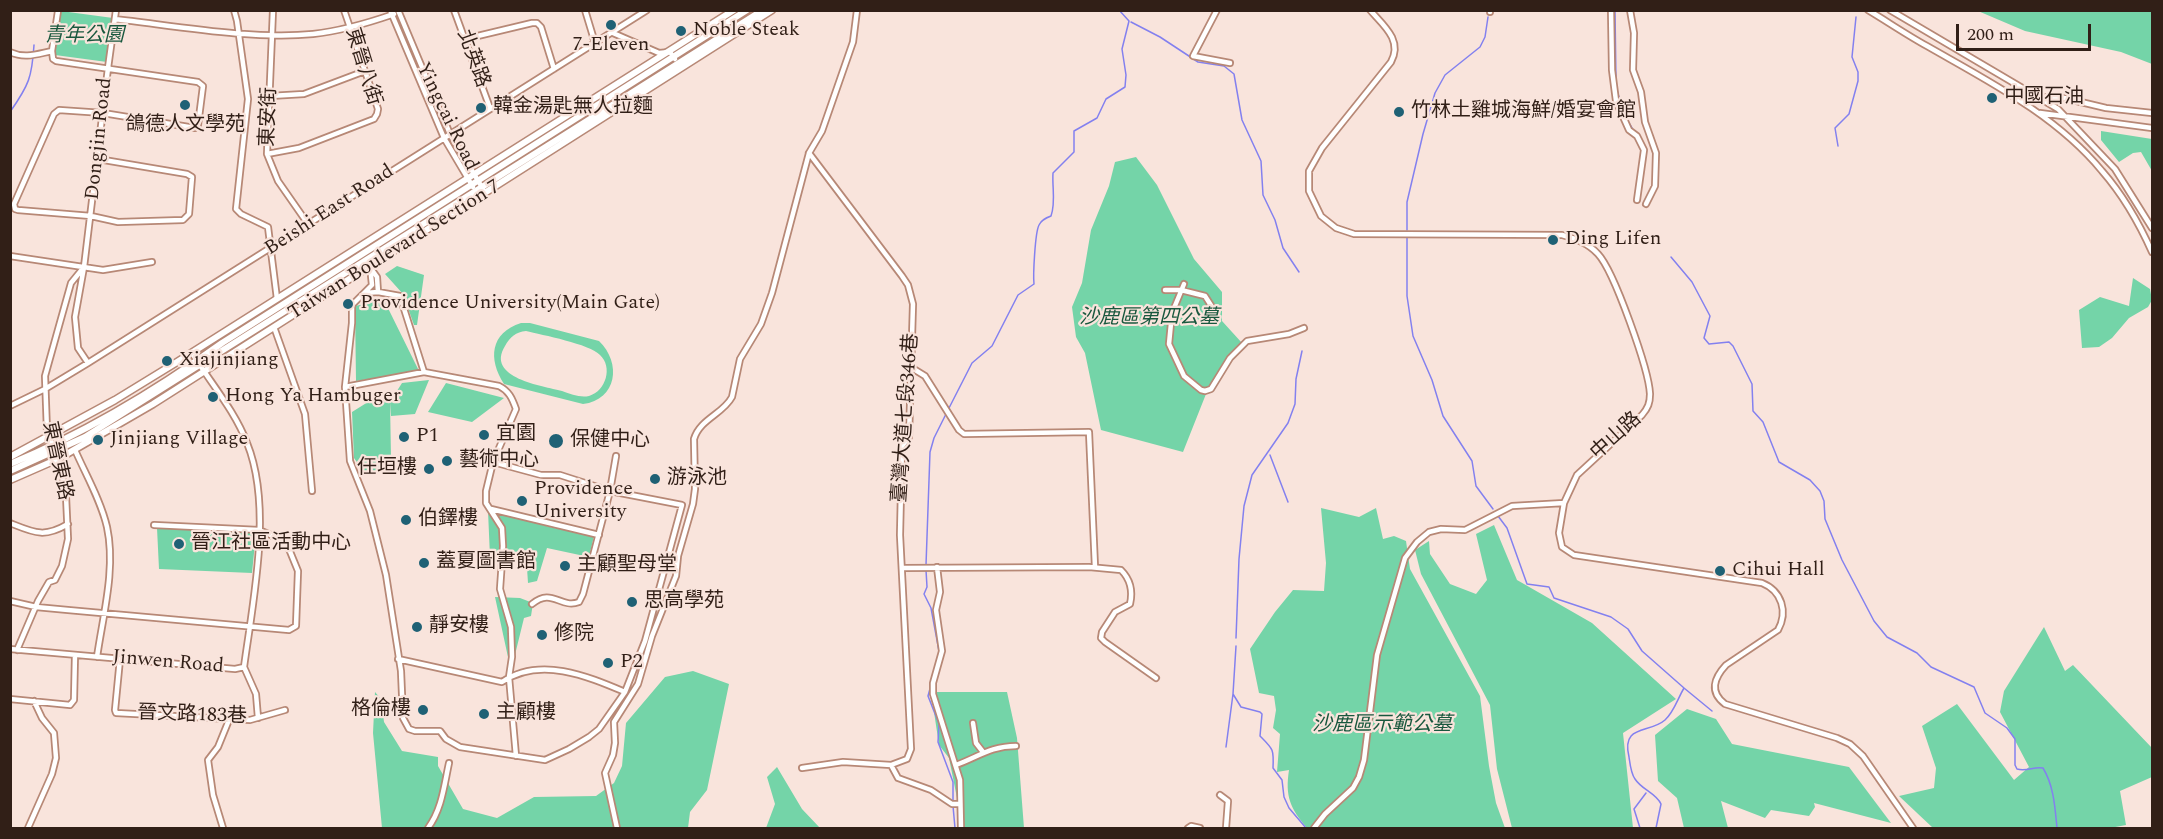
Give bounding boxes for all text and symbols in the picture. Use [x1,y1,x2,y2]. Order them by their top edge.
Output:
scale bar [1959,12,2094,50]
marker: 7-Eleven [604,18,618,32]
place label: Noble Steak [693,19,800,43]
text: 200 m [1967,21,2014,48]
marker: Noble Steak [674,24,688,38]
park label: 青年公園 [44,25,124,49]
street label: 東晉八街 [339,25,385,109]
street label: 北英路 [450,27,494,91]
place label: 7-Eleven [572,34,650,58]
street label: Yingcai Road [409,59,483,175]
street label: Dongjin Road [82,77,118,201]
place label: 中國石油 [2004,86,2084,110]
street label: 東安街 [257,87,283,147]
marker: 中國石油 [1985,91,1999,105]
place label: 韓金湯匙無人拉麵 [493,96,653,120]
marker: 鴿德人文學苑 [178,98,192,112]
place label: 竹林土雞城海鮮/婚宴會館 [1411,100,1636,124]
marker: 韓金湯匙無人拉麵 [474,101,488,115]
marker: 竹林土雞城海鮮/婚宴會館 [1392,105,1406,119]
place label: 鴿德人文學苑 [125,114,245,138]
street label: Beishi East Road [261,160,399,262]
street label: Taiwan Boulevard Section 7 [284,176,506,326]
place label: Ding Lifen [1565,228,1661,252]
marker: Ding Lifen [1546,233,1560,247]
place label: Providence University(Main Gate) [360,292,660,316]
marker: Providence University(Main Gate) [341,297,355,311]
park label: 沙鹿區第四公墓 [1079,307,1219,331]
street label: 臺灣大道七段346巷 [889,332,925,504]
place label: Xiajinjiang [179,349,279,373]
marker: Xiajinjiang [160,354,174,368]
place label: Hong Ya Hambuger [225,385,401,409]
marker: Hong Ya Hambuger [206,390,220,404]
street label: 中山路 [1587,408,1647,466]
street label: 東晉東路 [36,419,76,503]
place label: 宜園 [496,423,536,447]
place label: P1 [416,425,439,449]
place label: Jinjiang Village [110,428,248,452]
marker: 宜園 [477,428,491,442]
place label: 保健中心 [570,429,650,453]
marker: P1 [397,430,411,444]
marker: 保健中心 [547,432,565,450]
marker: Jinjiang Village [91,433,105,447]
place label: 藝術中心 [459,449,539,473]
marker: 藝術中心 [440,454,454,468]
place label: 任垣樓 [357,457,417,481]
marker: 任垣樓 [422,462,436,476]
place label: 游泳池 [667,467,727,491]
marker: 游泳池 [648,472,662,486]
place label: Providence University [534,478,633,525]
marker: Providence University [515,494,529,508]
place label: 伯鐸樓 [418,508,478,532]
marker: 伯鐸樓 [399,513,413,527]
place label: 晉江社區活動中心 [191,532,351,556]
marker: 晉江社區活動中心 [172,537,186,551]
place label: 蓋夏圖書館 [436,551,536,575]
place label: 主顧聖母堂 [577,554,677,578]
marker: 蓋夏圖書館 [417,556,431,570]
marker: 主顧聖母堂 [558,559,572,573]
place label: Cihui Hall [1732,559,1825,583]
marker: Cihui Hall [1713,564,1727,578]
place label: 思高學苑 [644,590,724,614]
marker: 思高學苑 [625,595,639,609]
place label: 靜安樓 [429,615,489,639]
marker: 靜安樓 [410,620,424,634]
place label: 修院 [554,623,594,647]
marker: 修院 [535,628,549,642]
street label: Jinwen Road [111,646,225,680]
place label: P2 [620,651,643,675]
marker: P2 [601,656,615,670]
place label: 格倫樓 [351,698,411,722]
street label: 晉文路183巷 [137,702,247,730]
place label: 主顧樓 [496,702,556,726]
marker: 格倫樓 [416,703,430,717]
marker: 主顧樓 [477,707,491,721]
park label: 沙鹿區示範公墓 [1312,714,1452,738]

